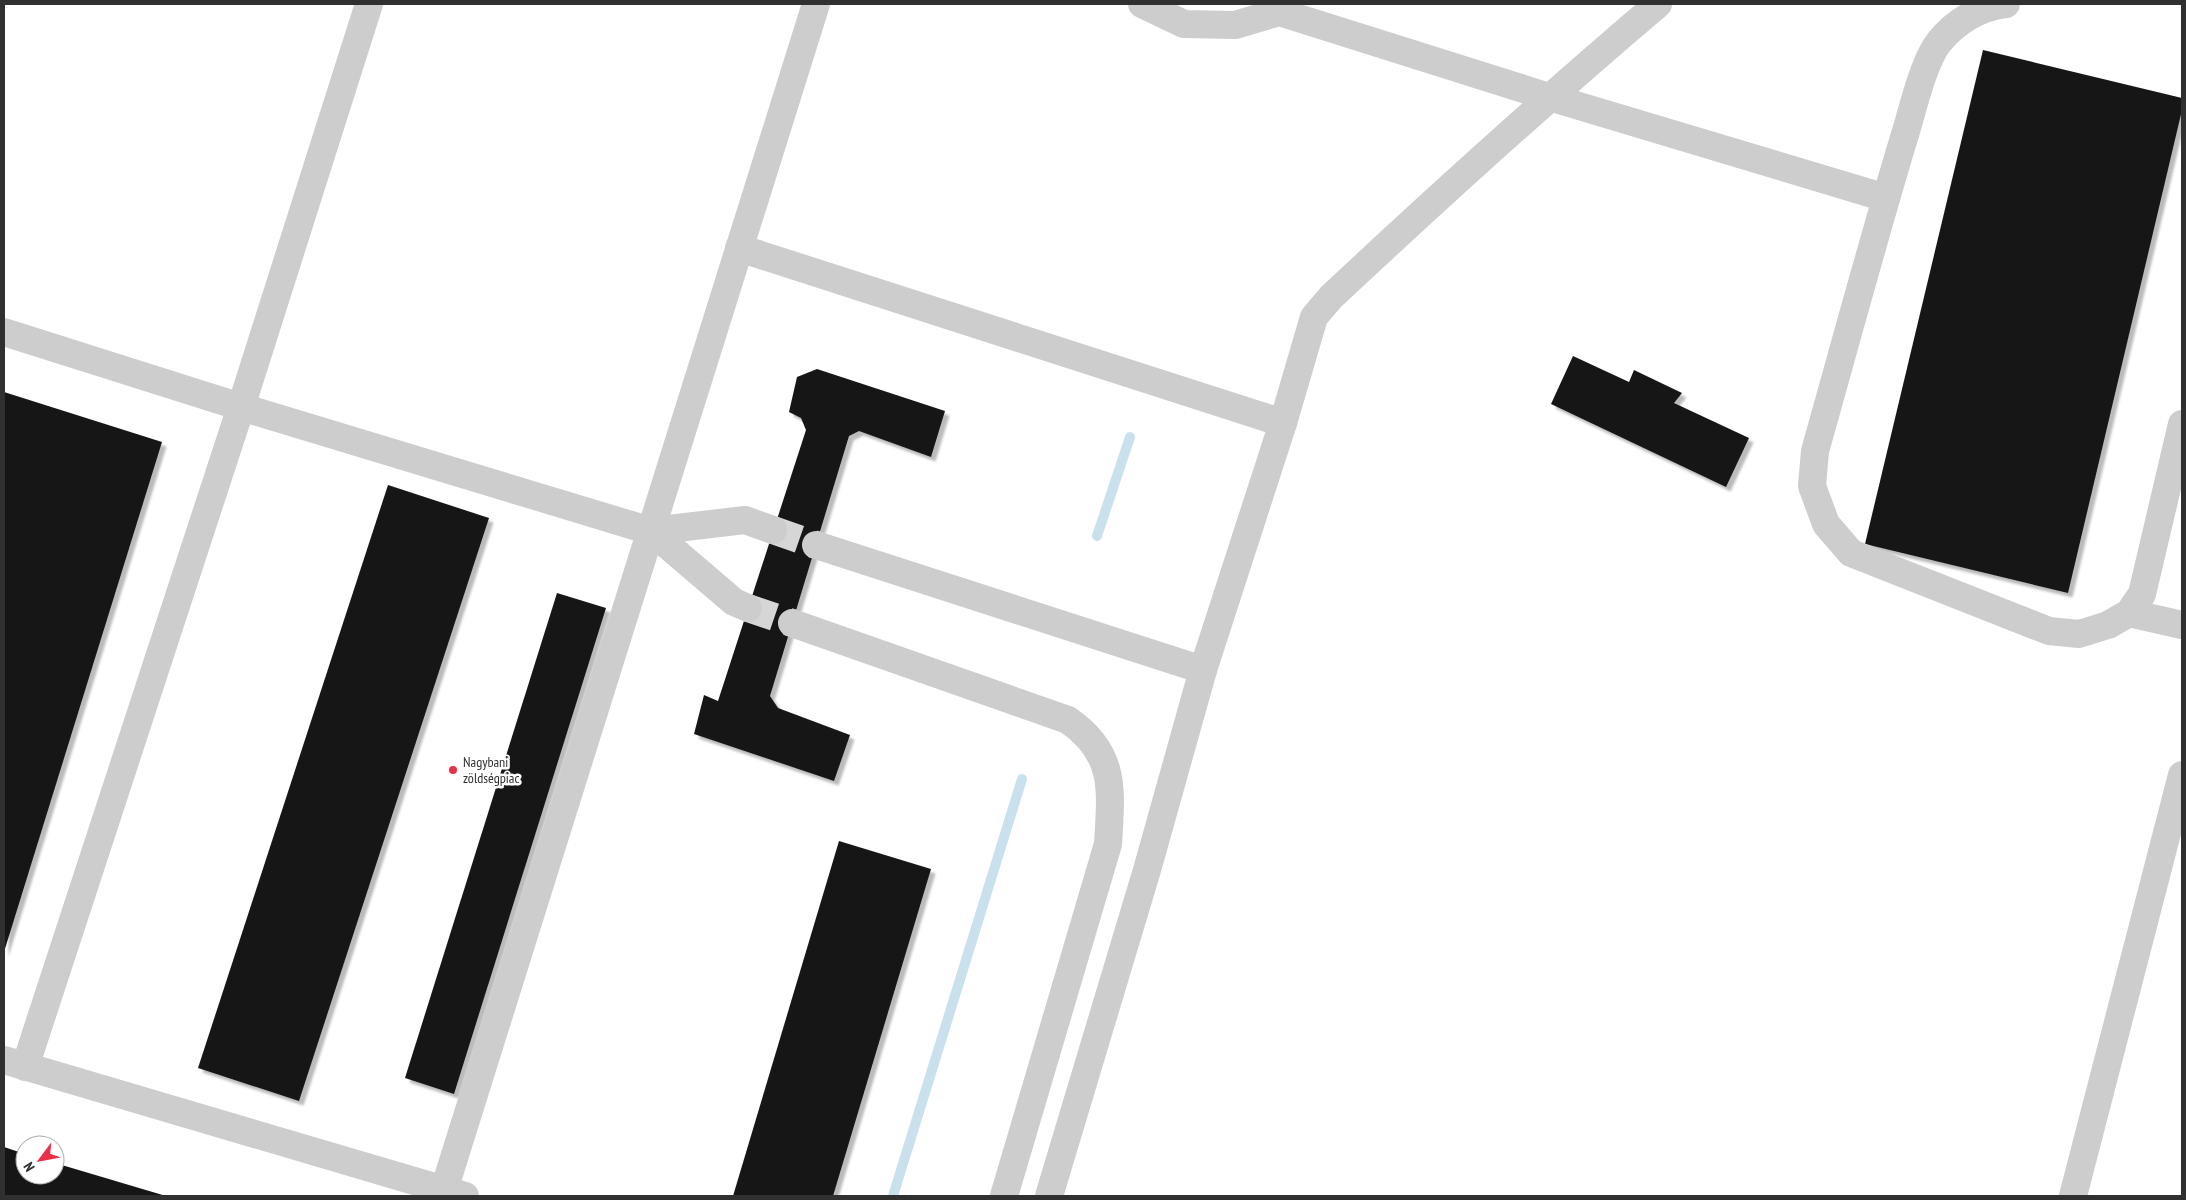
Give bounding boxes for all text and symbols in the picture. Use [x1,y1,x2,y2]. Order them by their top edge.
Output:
place label: Nagybani zöldségpiac [463,753,519,787]
marker: Nagybani zöldségpiac [447,764,459,776]
north arrow [15,1135,65,1185]
text: N [19,1159,39,1175]

